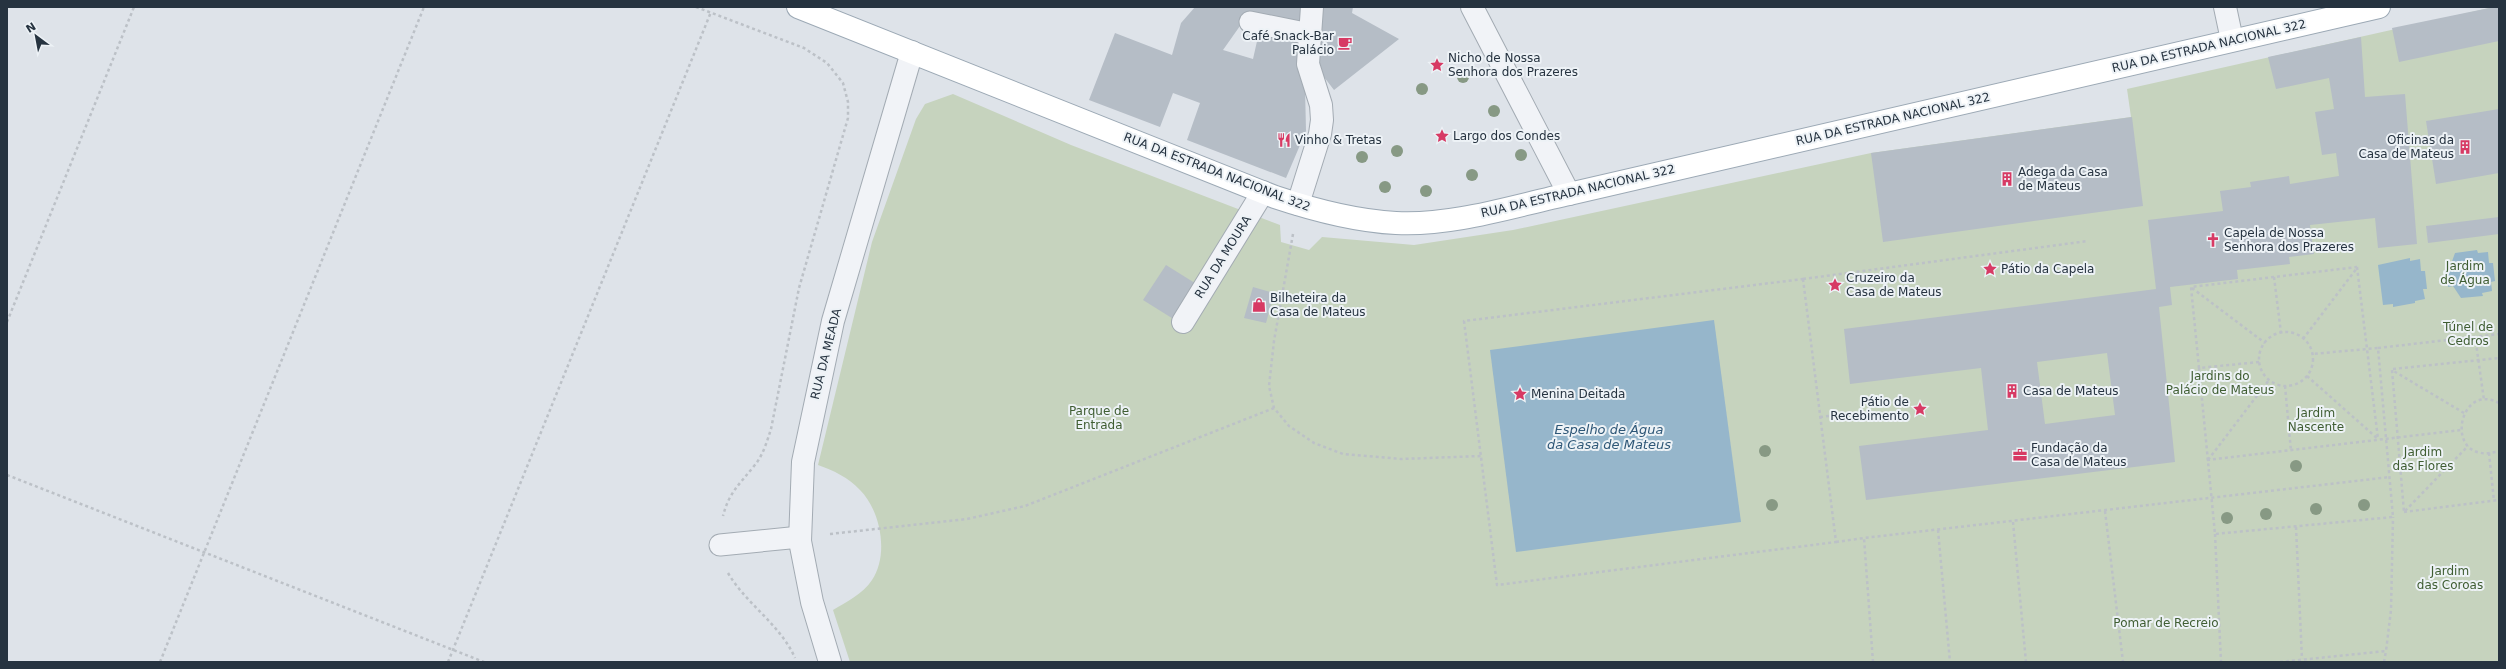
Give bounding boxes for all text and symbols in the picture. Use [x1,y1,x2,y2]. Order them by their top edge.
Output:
north arrow [16,16,56,56]
street label: RUA DA ESTRADA NACIONAL 322 [2111,17,2307,75]
text: N [24,20,38,36]
place label: Café Snack-Bar Palácio [1242,29,1334,57]
cafe icon: Café Snack-Bar Palácio [1337,35,1353,51]
place label: Nicho de Nossa Senhora dos Prazeres [1448,51,1578,79]
place icon: Nicho de Nossa Senhora dos Prazeres [1429,57,1445,73]
street label: RUA DA ESTRADA NACIONAL 322 [1795,90,1991,148]
place icon: Largo dos Condes [1434,128,1450,144]
place label: Largo dos Condes [1453,129,1560,143]
street label: RUA DA ESTRADA NACIONAL 322 [1122,130,1312,214]
restaurant icon: Vinho & Tretas [1276,132,1292,148]
place label: Vinho & Tretas [1295,133,1382,147]
place label: Oficinas da Casa de Mateus [2358,133,2454,161]
building icon: Oficinas da Casa de Mateus [2457,139,2473,155]
street label: RUA DA ESTRADA NACIONAL 322 [1480,162,1676,220]
place label: Adega da Casa de Mateus [2018,165,2108,193]
building icon: Adega da Casa de Mateus [1999,171,2015,187]
street label: RUA DA MOURA [1192,212,1254,301]
place label: Capela de Nossa Senhora dos Prazeres [2224,226,2354,254]
church icon: Capela de Nossa Senhora dos Prazeres [2205,232,2221,248]
park label: Jardim de Água [2440,259,2490,287]
place icon: Pátio da Capela [1982,261,1998,277]
place label: Pátio da Capela [2001,262,2094,276]
place label: Cruzeiro da Casa de Mateus [1846,271,1942,299]
place icon: Cruzeiro da Casa de Mateus [1827,277,1843,293]
place label: Bilheteira da Casa de Mateus [1270,291,1366,319]
shop icon: Bilheteira da Casa de Mateus [1251,297,1267,313]
street label: RUA DA MEADA [808,306,844,401]
park label: Túnel de Cedros [2442,320,2493,348]
park label: Jardins do Palácio de Mateus [2166,369,2274,397]
building icon: Casa de Mateus [2004,383,2020,399]
place label: Casa de Mateus [2023,384,2119,398]
place icon: Menina Deitada [1512,386,1528,402]
place label: Menina Deitada [1531,387,1625,401]
place label: Pátio de Recebimento [1830,395,1909,423]
place icon: Pátio de Recebimento [1912,401,1928,417]
park label: Parque de Entrada [1069,404,1129,432]
park label: Jardim Nascente [2288,406,2344,434]
water label: Espelho de Água da Casa de Mateus [1547,422,1671,452]
place label: Fundação da Casa de Mateus [2031,441,2127,469]
park label: Jardim das Flores [2393,445,2453,473]
office icon: Fundação da Casa de Mateus [2012,447,2028,463]
park label: Jardim das Coroas [2417,564,2483,592]
park label: Pomar de Recreio [2113,616,2219,630]

